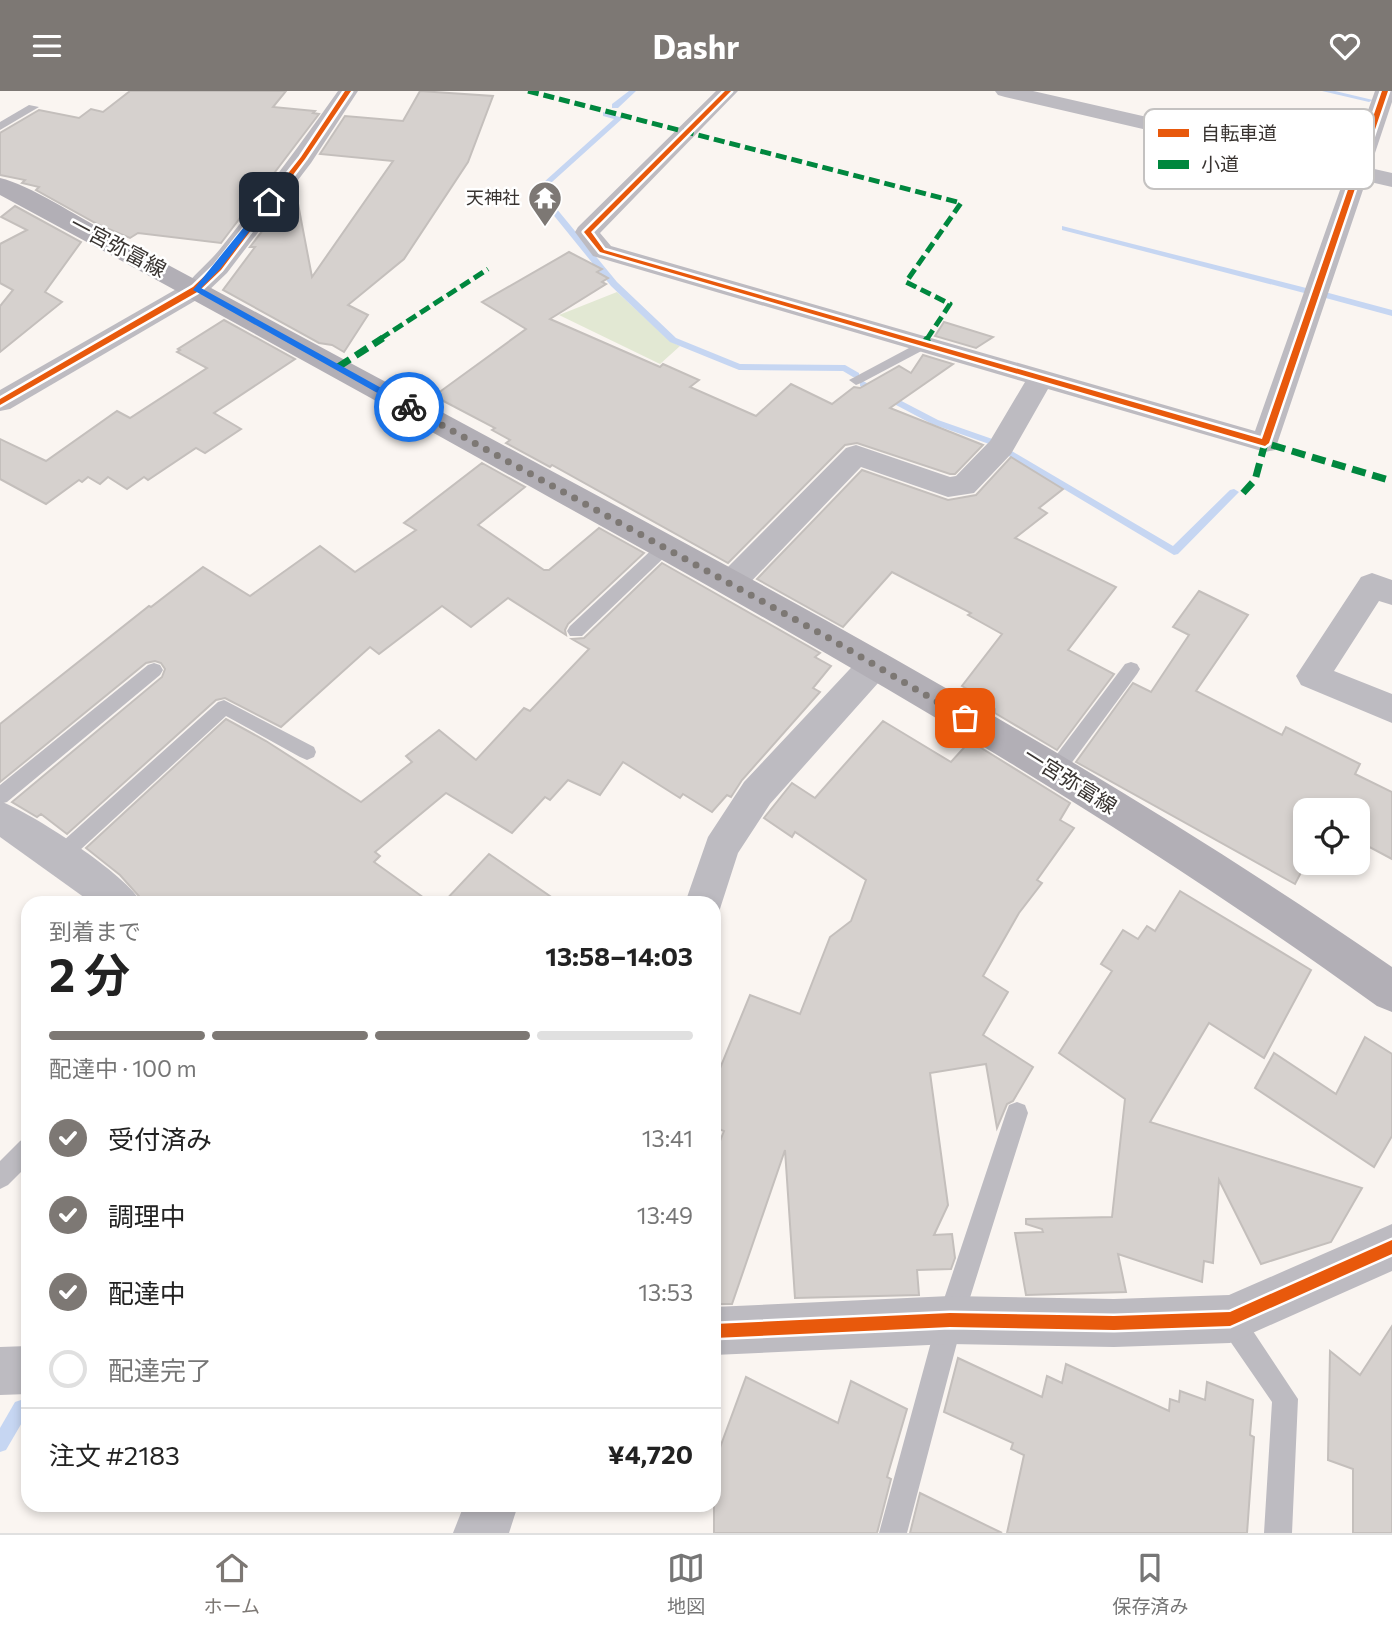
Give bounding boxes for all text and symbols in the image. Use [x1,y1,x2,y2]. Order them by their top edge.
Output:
text: Dashr [653,26,739,66]
icon: menu [28,27,66,65]
icon: heart [1326,27,1364,65]
legend [1144,109,1374,189]
text: 自転車道 [1201,121,1277,144]
text: 小道 [1201,152,1239,175]
pin [239,172,299,232]
temple icon: 天神社 [526,179,564,228]
icon: home [250,183,288,221]
place label: 天神社 [466,186,520,208]
street label: 一宮弥富線 [66,210,171,281]
courier [374,372,444,442]
icon: bike [390,388,428,426]
pin [935,688,995,748]
icon: bag [946,699,984,737]
street label: 一宮弥富線 [1020,741,1122,818]
map controls [1293,798,1370,875]
button: locate [1293,798,1370,875]
text: 到着まで [49,917,141,945]
text: 13:58–14:03 [545,940,693,971]
text: 2 分 [49,945,130,1001]
text: 配達中 · 100 m [49,1054,197,1082]
icon: check [49,1119,87,1157]
text: 受付済み [108,1123,212,1154]
text: 13:41 [642,1124,693,1152]
icon: check [49,1196,87,1234]
text: 調理中 [108,1200,186,1231]
text: 13:49 [637,1201,693,1229]
icon: check [49,1273,87,1311]
text: 配達中 [108,1277,186,1308]
text: 13:53 [638,1278,693,1306]
text: 配達完了 [108,1354,212,1385]
text: ¥4,720 [608,1438,693,1469]
text: 注文 #2183 [49,1439,180,1470]
tab: ホーム [204,1549,260,1618]
tab: 地図 [667,1549,705,1618]
tab: 保存済み [1112,1549,1188,1618]

